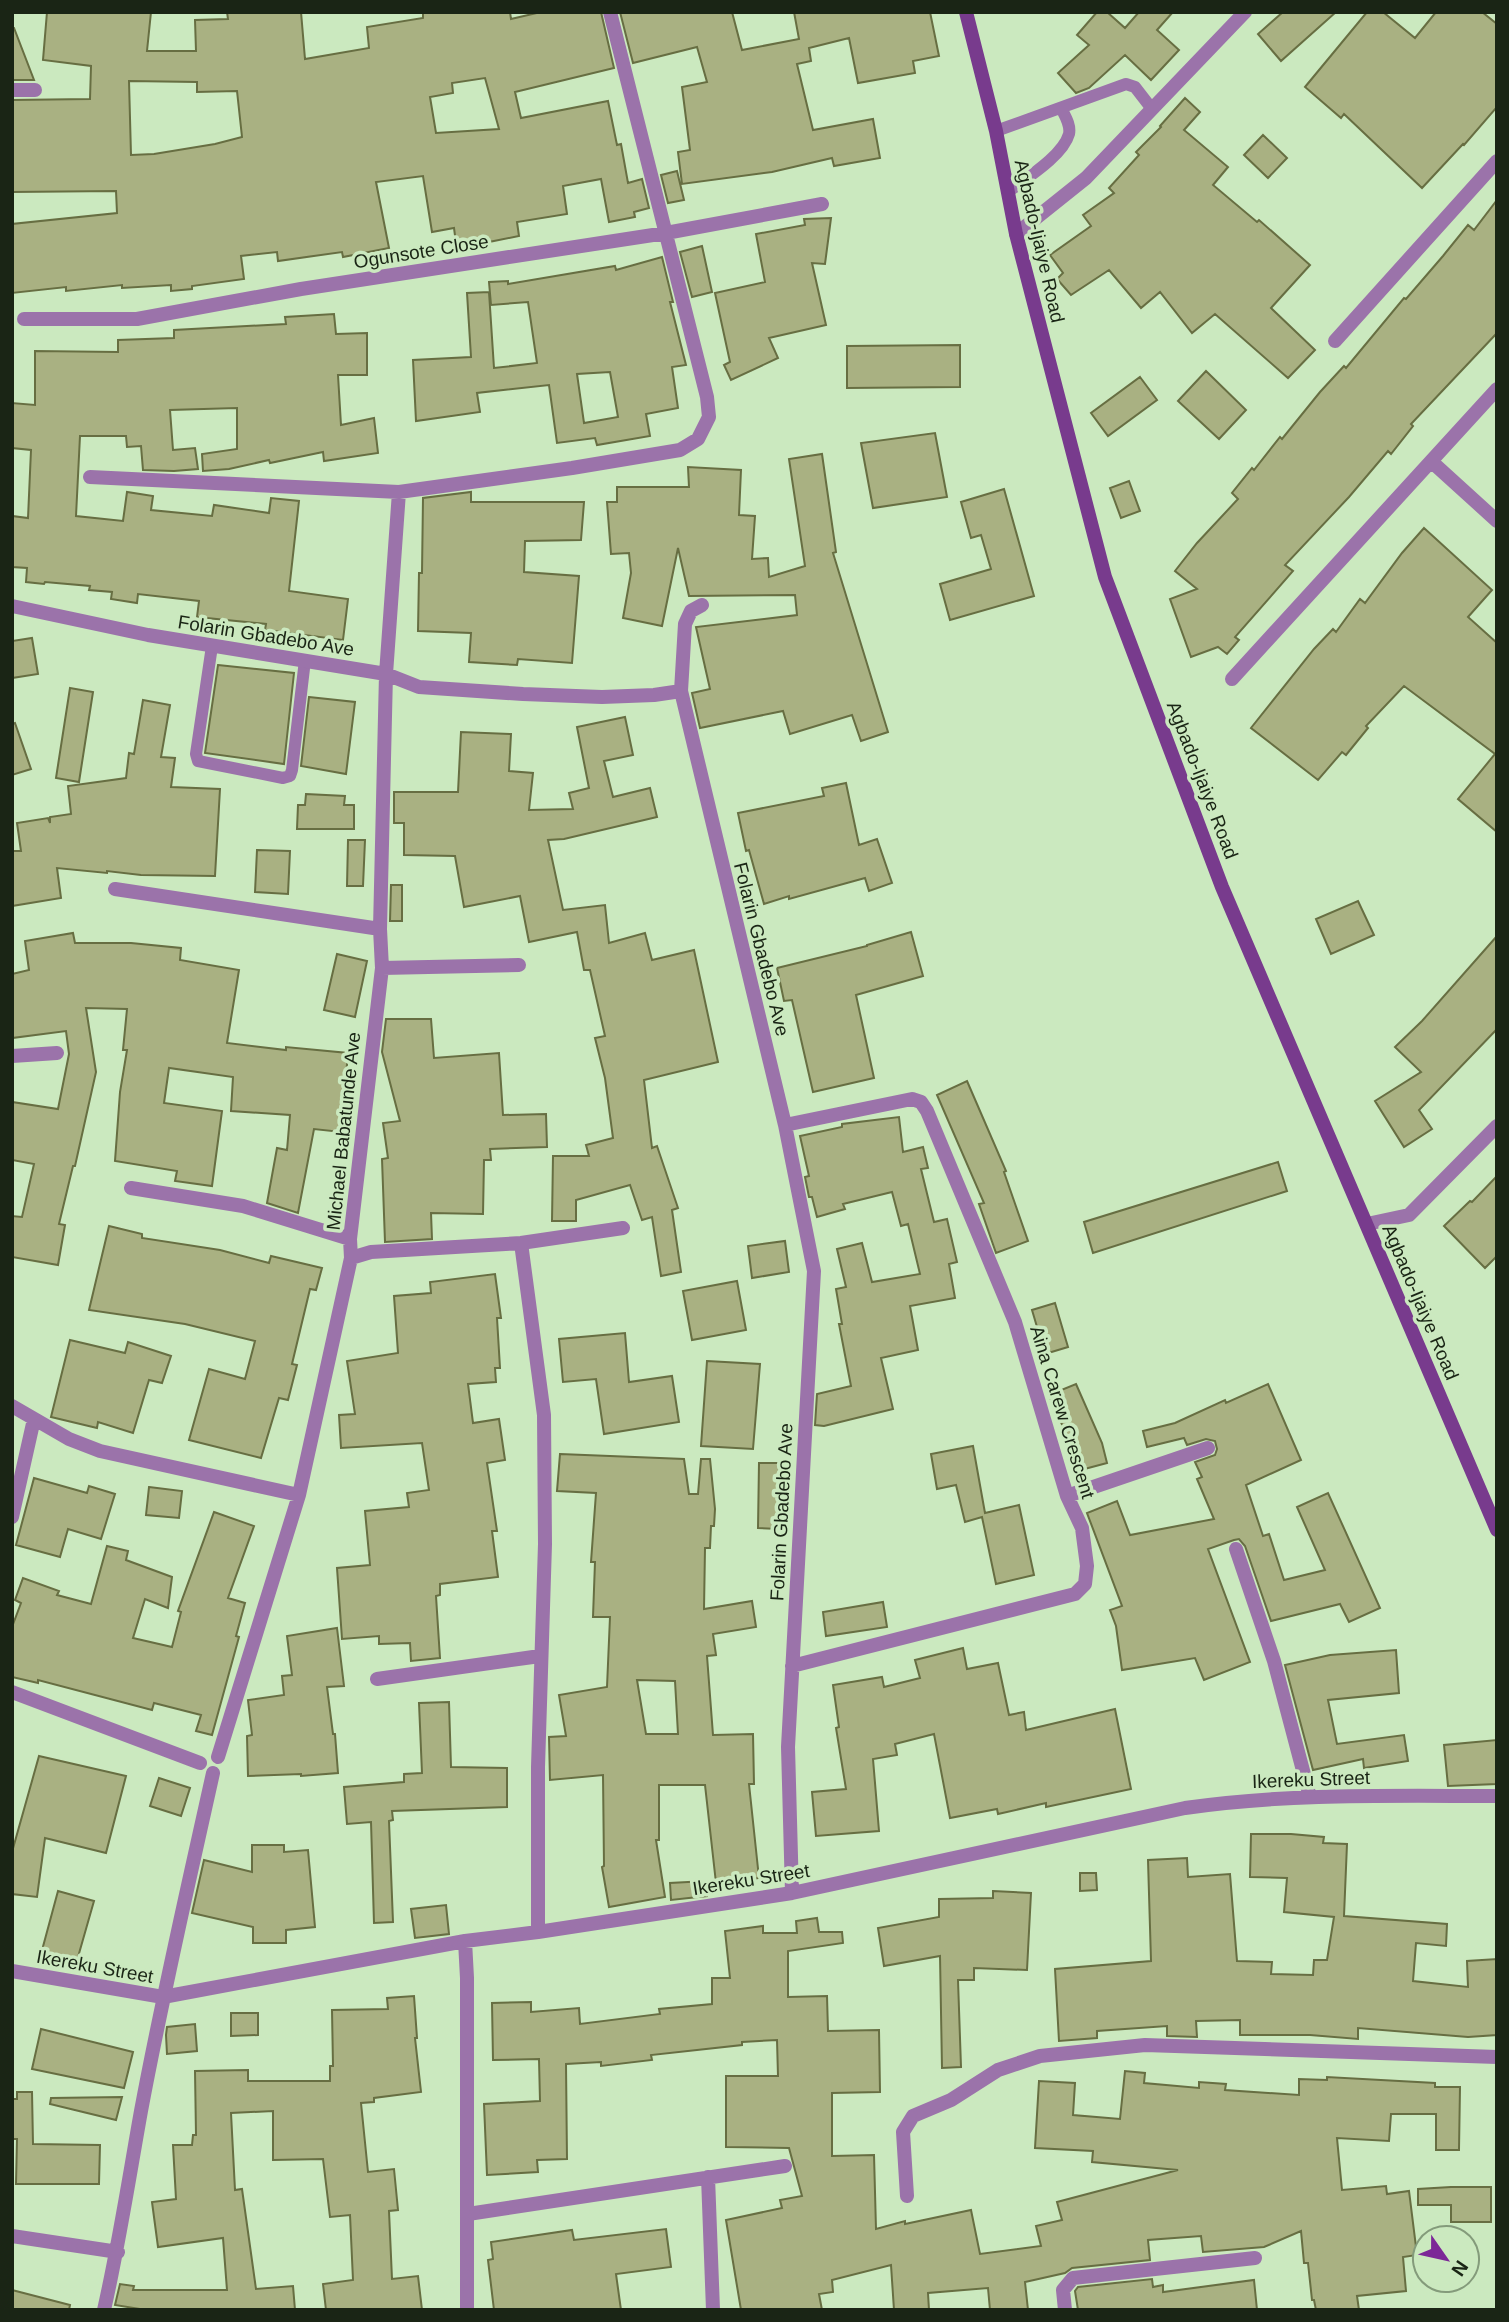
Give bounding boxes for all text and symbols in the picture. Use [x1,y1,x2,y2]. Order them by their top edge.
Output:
street label: Agbado-Ijaiye Road [1011,157,1069,325]
street label: Ogunsote Close [352,230,490,273]
street label: Folarin Gbadebo Ave [176,611,356,660]
street label: Agbado-Ijaiye Road [1163,699,1242,862]
street label: Folarin Gbadebo Ave [730,860,793,1038]
street label: Michael Babatunde Ave [323,1031,364,1231]
street label: Agbado-Ijaiye Road [1378,1221,1463,1383]
street label: Aina Carew Crescent [1026,1323,1099,1502]
street label: Folarin Gbadebo Ave [766,1423,797,1602]
street label: Ikereku Street [1252,1767,1371,1792]
street label: Ikereku Street [691,1860,812,1899]
street label: Ikereku Street [35,1946,156,1987]
north arrow [1411,2224,1481,2294]
text: N [1447,2257,1472,2280]

